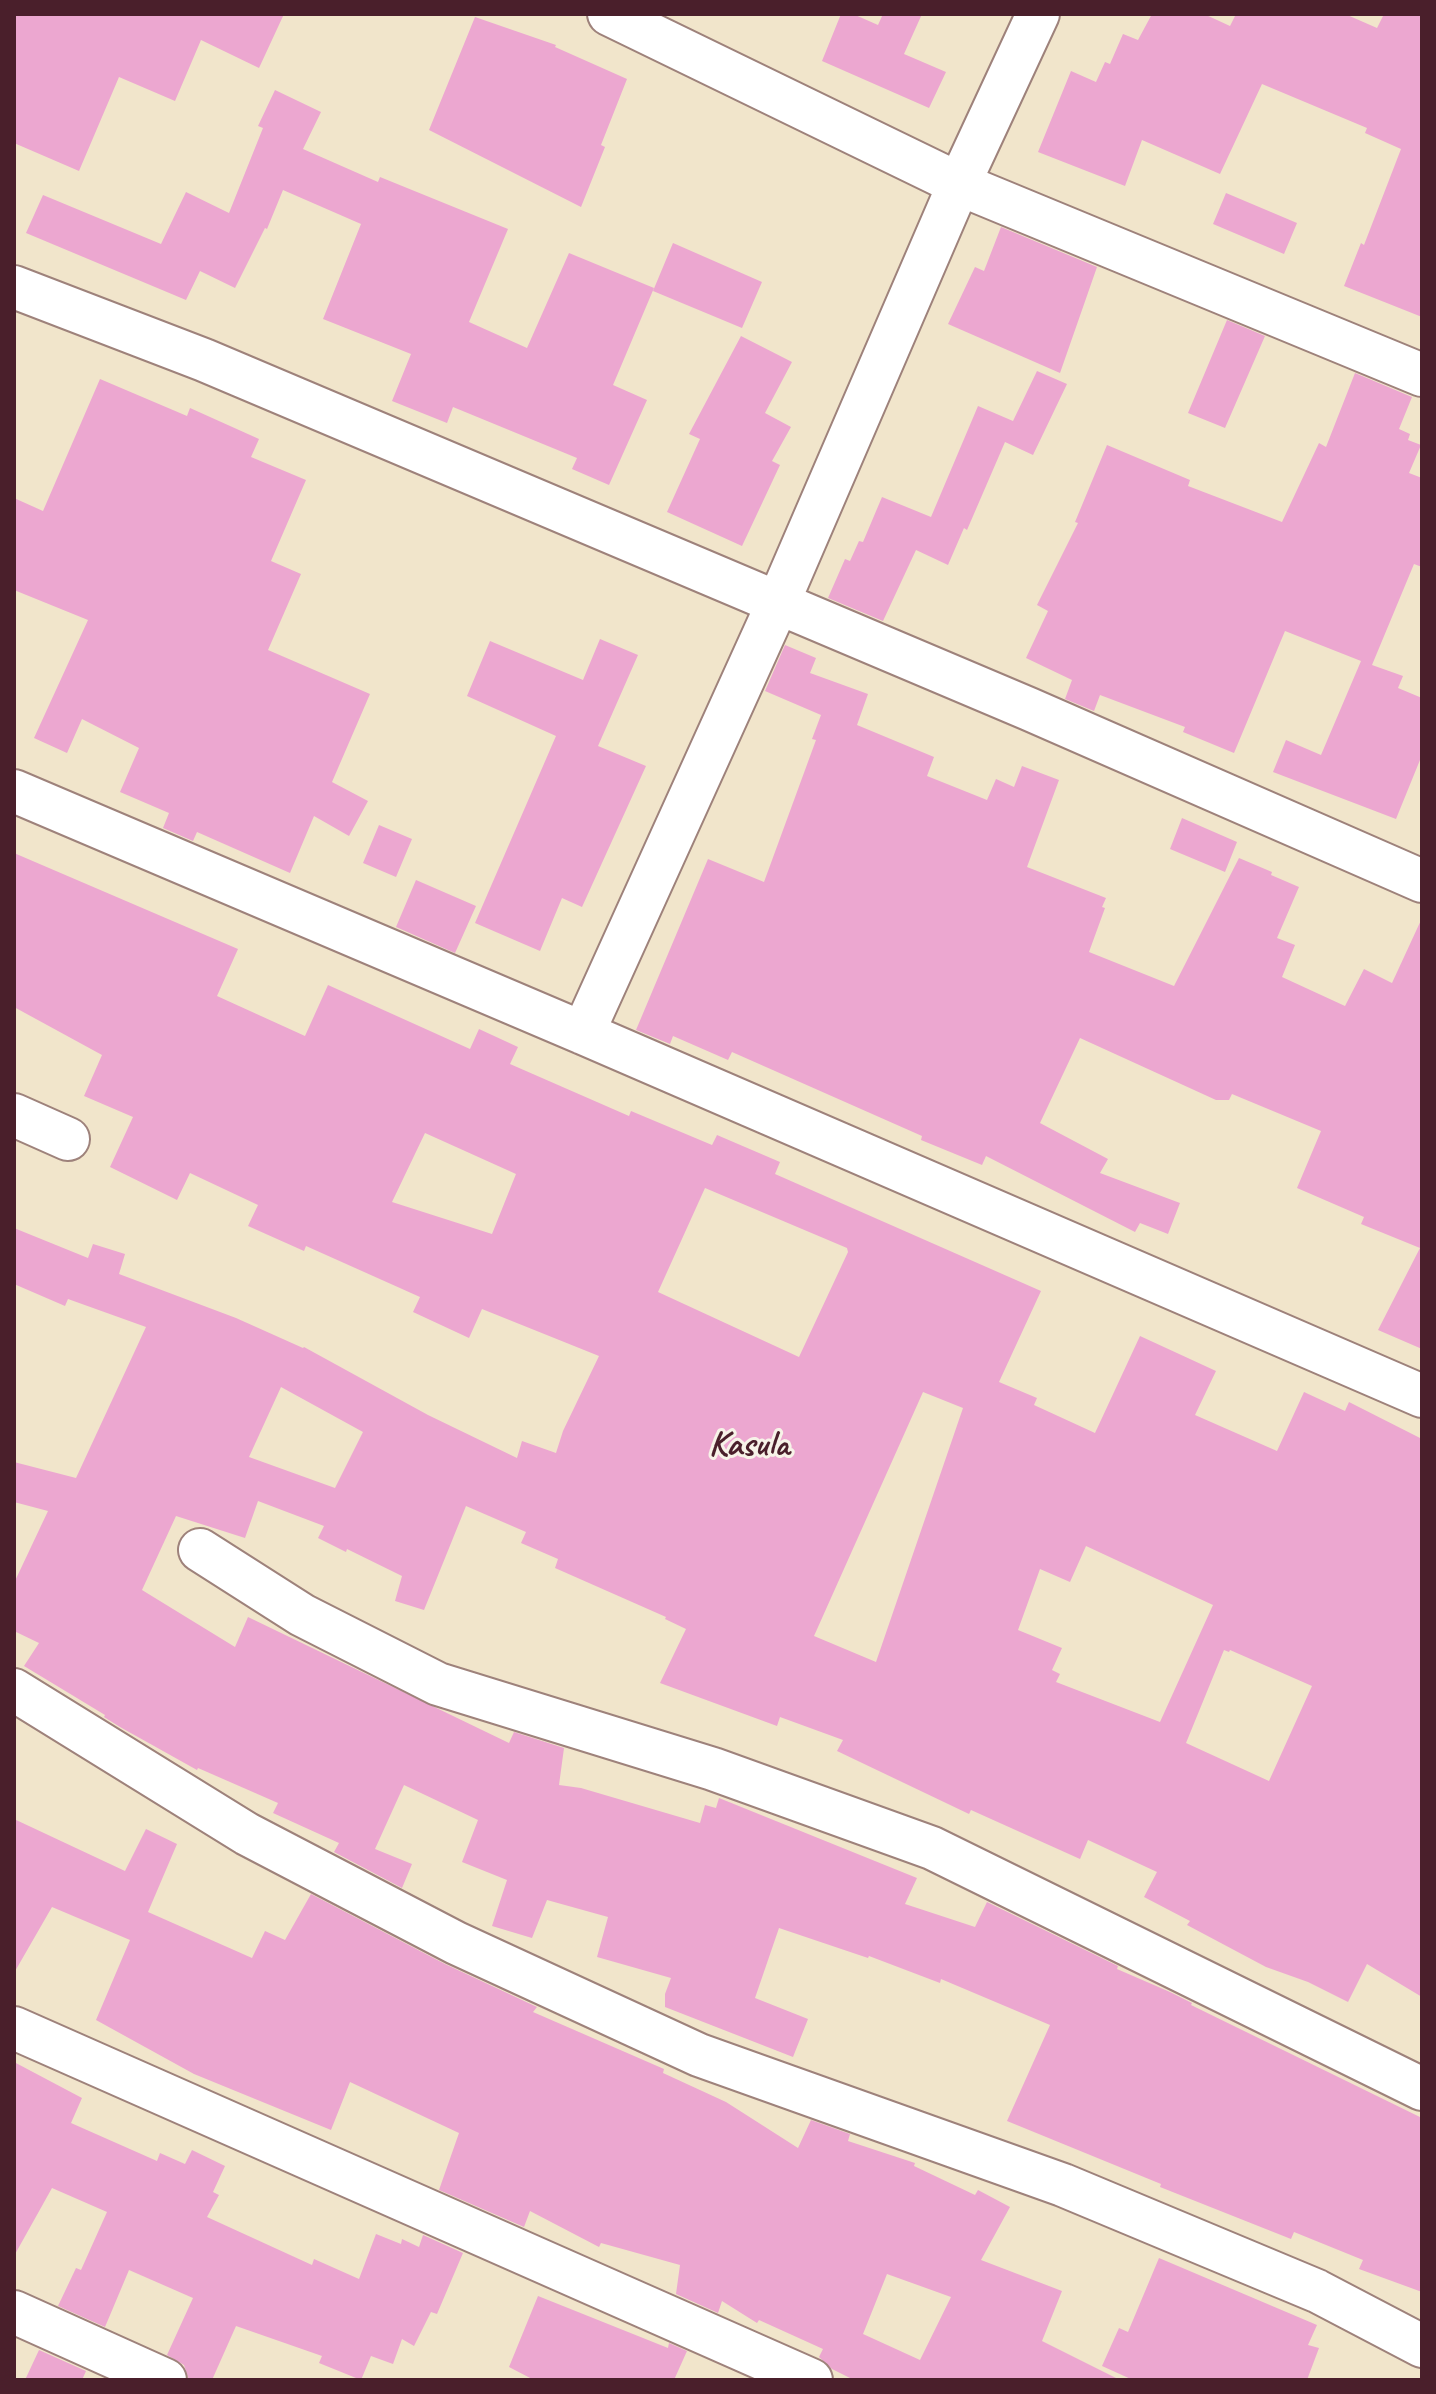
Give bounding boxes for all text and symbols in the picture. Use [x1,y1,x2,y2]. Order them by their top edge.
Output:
district label: Kasula [709,1424,789,1468]

